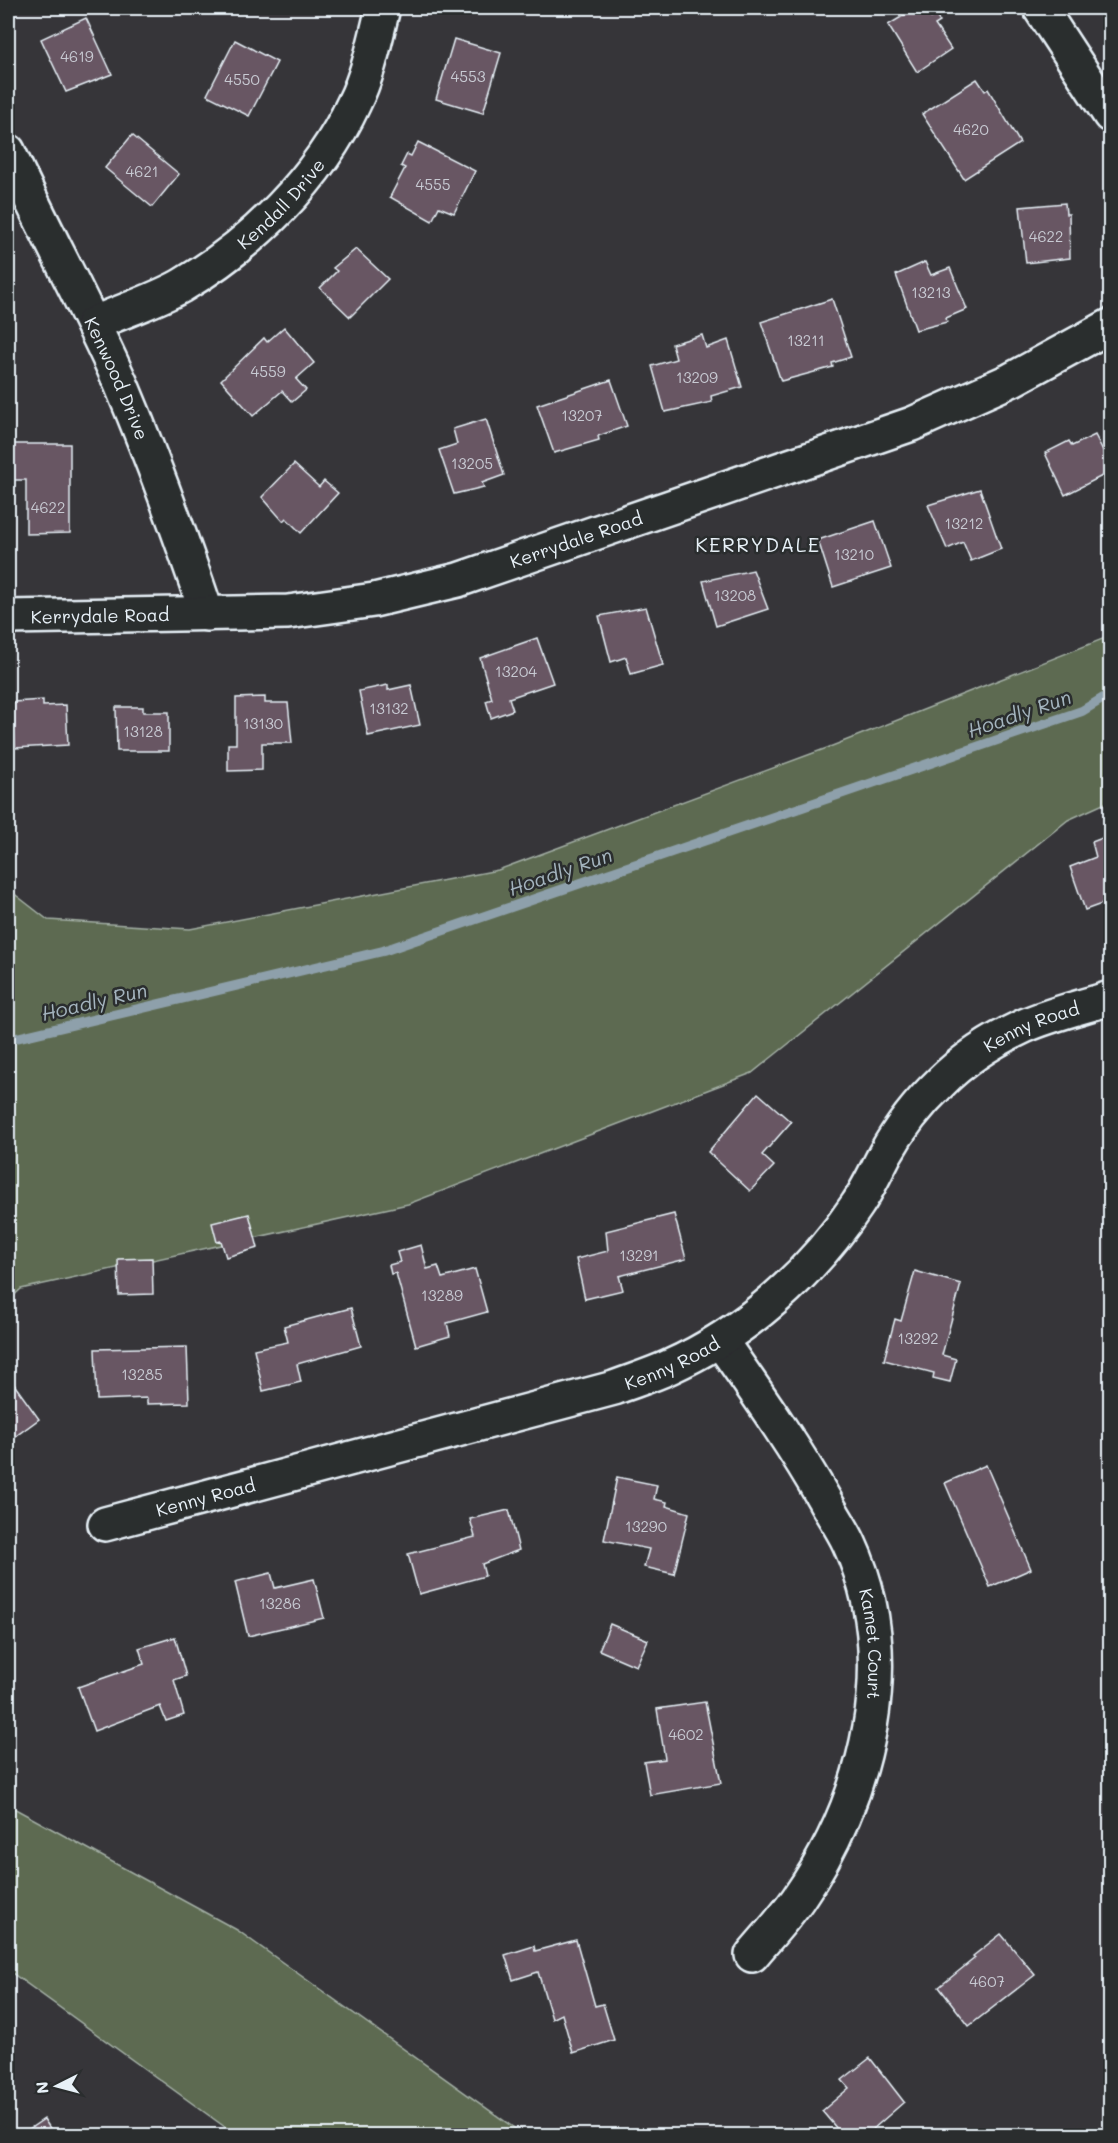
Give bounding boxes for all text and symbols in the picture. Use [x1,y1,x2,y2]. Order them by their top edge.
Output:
house number: 4619 [60,46,94,66]
house number: 4553 [450,66,486,86]
house number: 4550 [224,69,260,89]
house number: 4620 [953,119,989,139]
street label: Kendall Drive [232,153,330,254]
house number: 4621 [126,161,158,181]
house number: 4555 [415,174,451,194]
house number: 4622 [1029,226,1063,246]
house number: 13213 [911,282,951,302]
street label: Kenwood Drive [79,313,154,443]
house number: 13211 [787,330,825,350]
house number: 4559 [250,361,286,381]
house number: 13209 [676,367,718,387]
house number: 13207 [561,405,603,425]
house number: 13205 [451,453,493,473]
house number: 4622 [31,497,65,517]
street label: Kerrydale Road [507,506,645,573]
house number: 13212 [945,513,983,533]
district label: KERRYDALE [695,531,821,557]
house number: 13210 [834,544,874,564]
house number: 13208 [714,585,756,605]
street label: Kerrydale Road [31,602,169,629]
house number: 13204 [495,661,537,681]
water label: Hoadly Run [964,683,1074,743]
house number: 13132 [369,698,409,718]
house number: 13130 [243,713,283,733]
house number: 13128 [123,721,163,741]
water label: Hoadly Run [505,841,615,901]
water label: Hoadly Run [38,976,150,1026]
street label: Kenny Road [979,996,1082,1058]
house number: 13291 [619,1245,659,1265]
house number: 13289 [421,1285,463,1305]
house number: 13292 [897,1328,939,1348]
street label: Kenny Road [621,1331,724,1395]
house number: 13285 [121,1364,163,1384]
street label: Kenny Road [153,1472,258,1522]
house number: 13290 [625,1516,667,1536]
street label: Kamet Court [854,1586,887,1700]
house number: 13286 [259,1593,301,1613]
house number: 4602 [668,1724,704,1744]
house number: 4607 [969,1971,1005,1991]
north arrow [27,2056,87,2116]
text: N [31,2080,53,2095]

